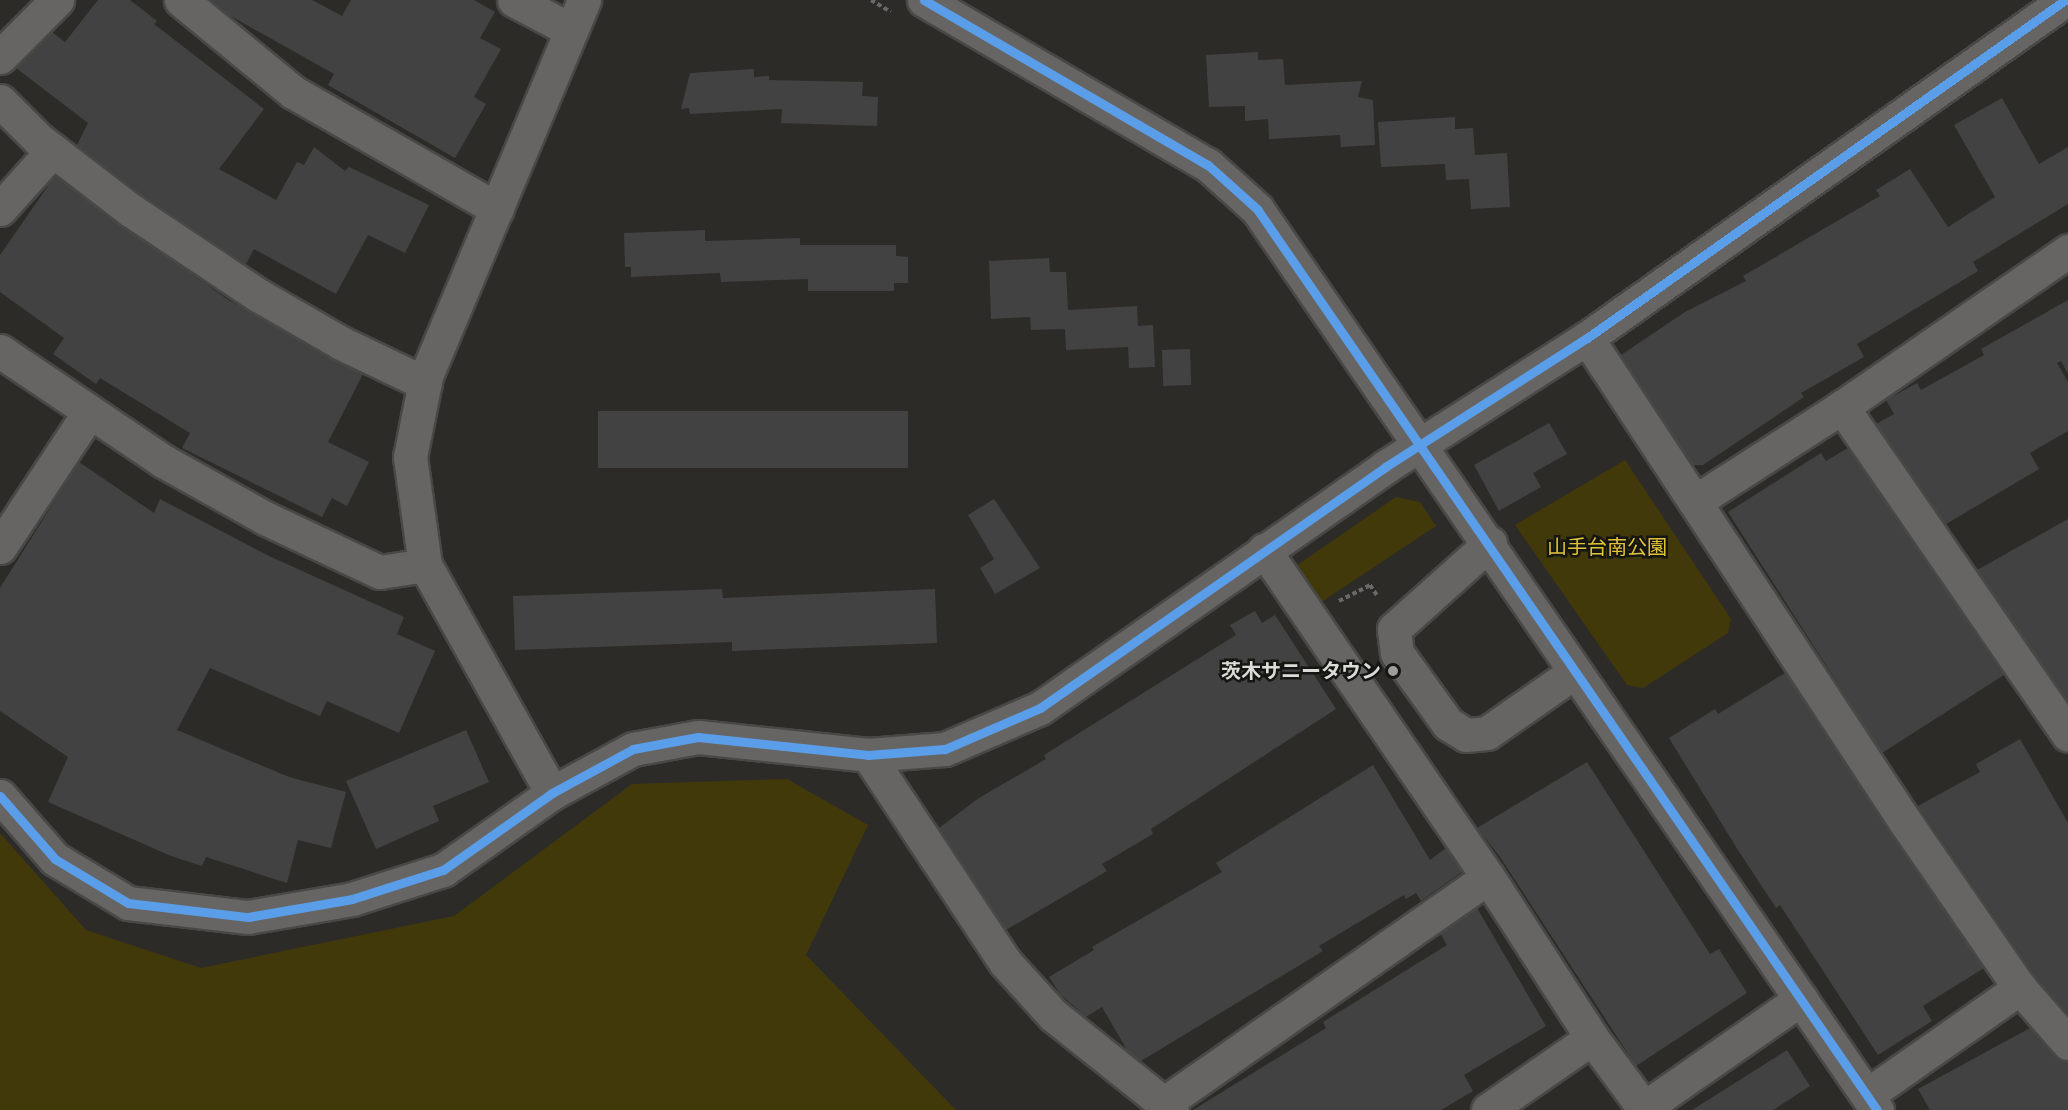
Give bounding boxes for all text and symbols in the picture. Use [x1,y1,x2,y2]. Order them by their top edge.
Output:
park label: 山手台南公園 [1547,535,1667,559]
place label: 茨木サニータウン [1221,659,1381,683]
marker: 茨木サニータウン [1386,664,1400,678]

